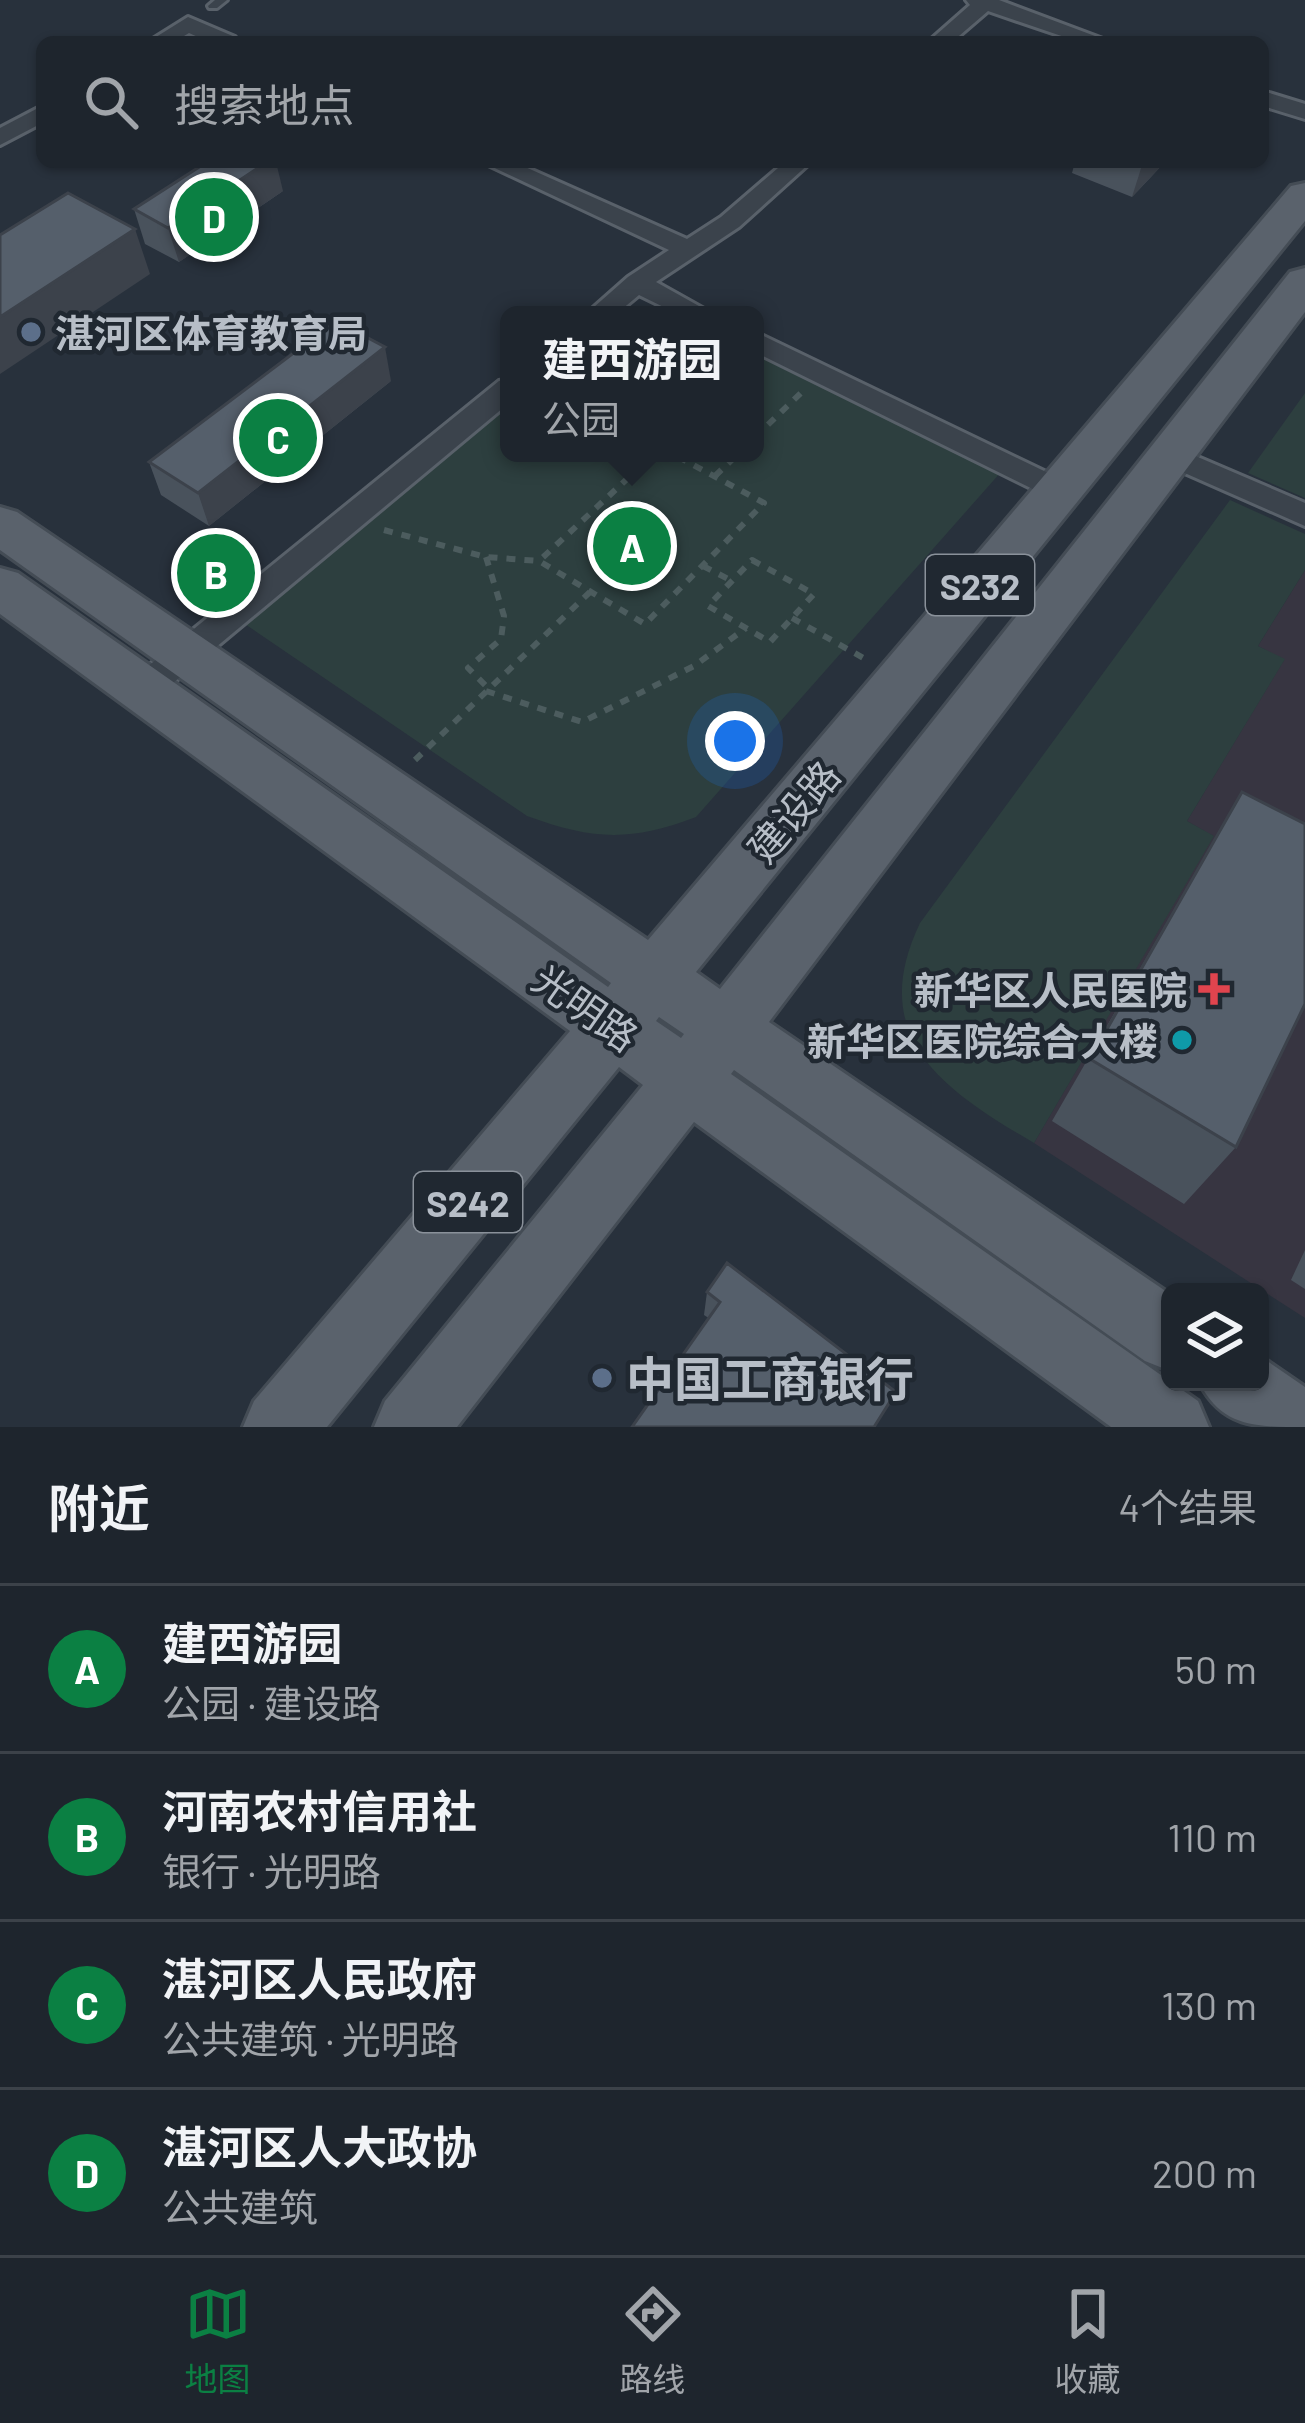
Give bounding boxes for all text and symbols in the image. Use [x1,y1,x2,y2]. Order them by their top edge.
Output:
search box [36,36,1269,168]
icon: search [78,69,144,135]
text: 搜索地点 [174,77,354,131]
pin: D [175,172,253,262]
popup [500,306,764,462]
place label: 湛河区体育教育局 [55,309,367,356]
marker: 湛河区体育教育局 [18,319,44,345]
text: 建西游园 [542,331,722,385]
pin: C [239,393,317,483]
text: 公园 [542,395,620,442]
pin: A [593,501,671,591]
pin: B [177,528,255,618]
road number: S232 [926,555,1034,615]
your location [705,711,765,771]
street label: 建设路 [737,751,849,871]
street label: 光明路 [525,954,647,1060]
place label: 新华区人民医院 [914,966,1187,1013]
marker: 新华区人民医院 [1198,973,1230,1005]
place label: 新华区医院综合大楼 [807,1017,1158,1064]
marker: 新华区医院综合大楼 [1169,1027,1195,1053]
road number: S242 [414,1172,522,1232]
map controls [1161,1283,1269,1391]
button: layers [1161,1283,1269,1391]
place label: 中国工商银行 [626,1349,914,1407]
marker: 中国工商银行 [589,1365,615,1391]
text: 附近 [48,1476,150,1537]
text: 4个结果 [1119,1483,1257,1530]
text: 建西游园 [162,1615,342,1669]
text: A [74,1645,100,1692]
text: 50 m [1175,1645,1257,1692]
text: 公园 · 建设路 [162,1679,381,1726]
text: 河南农村信用社 [162,1783,477,1837]
text: B [75,1813,99,1860]
text: 110 m [1167,1813,1257,1860]
text: 银行 · 光明路 [162,1847,381,1894]
text: 湛河区人民政府 [162,1951,477,2005]
text: C [75,1981,99,2028]
text: 130 m [1161,1981,1257,2028]
text: 公共建筑 · 光明路 [162,2015,459,2062]
text: 湛河区人大政协 [162,2119,477,2173]
text: D [75,2149,99,2196]
text: 200 m [1152,2149,1257,2196]
text: 公共建筑 [162,2183,318,2230]
tab: 地图 [185,2281,251,2401]
tab: 路线 [620,2281,686,2401]
tab: 收藏 [1055,2281,1121,2401]

